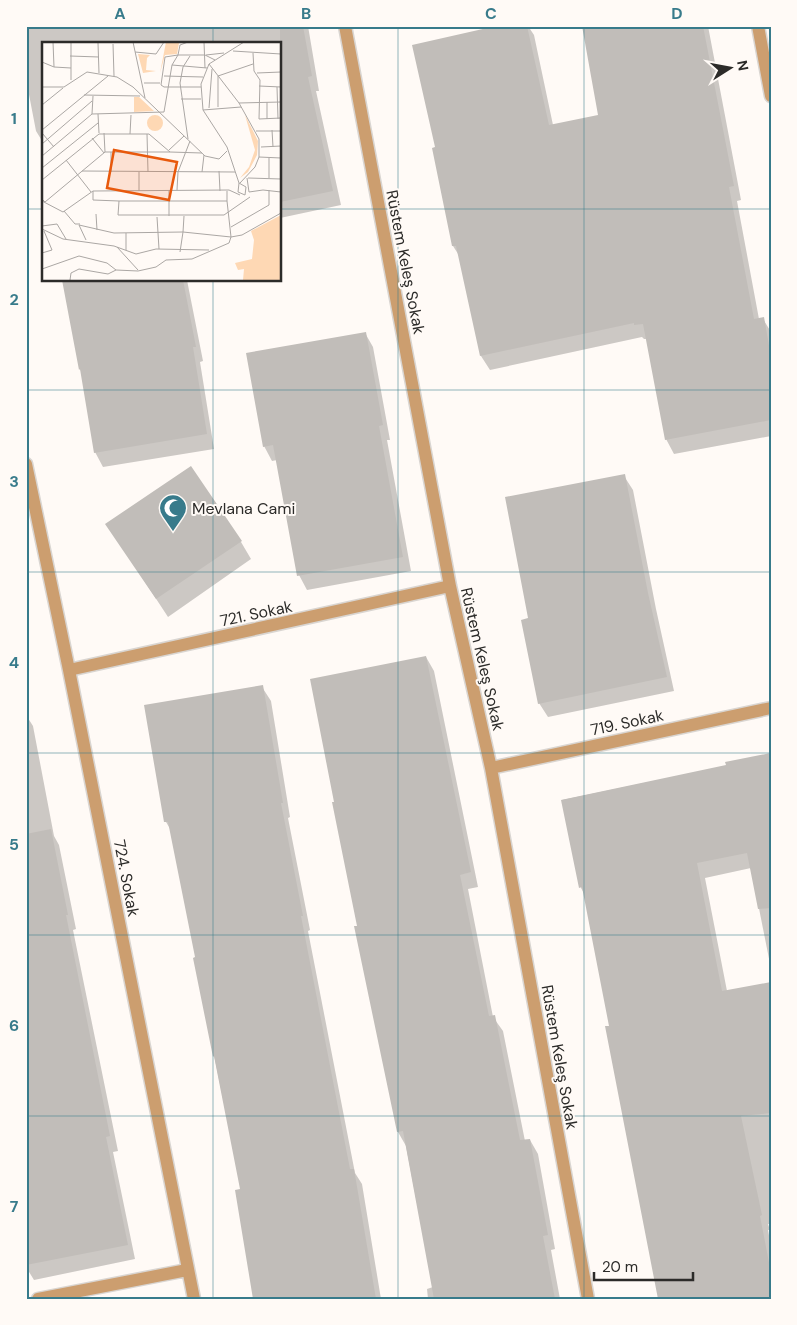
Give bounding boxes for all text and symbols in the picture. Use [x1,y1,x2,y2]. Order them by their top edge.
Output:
text: A [114,3,126,24]
text: B [301,3,311,24]
text: C [485,3,497,24]
text: D [671,3,683,24]
inset map [42,42,281,281]
north arrow [704,42,754,92]
text: N [733,59,753,72]
text: 1 [11,108,17,129]
street label: Rüstem Keleş Sokak [381,188,430,336]
text: 2 [9,289,19,310]
text: 3 [9,471,19,492]
mosque icon: Mevlana Cami [158,493,188,532]
place label: Mevlana Cami [192,498,295,519]
street label: Rüstem Keleş Sokak [456,585,509,733]
street label: 721. Sokak [218,596,294,631]
text: 4 [9,652,19,673]
street label: 719. Sokak [589,705,666,740]
text: 5 [9,834,19,855]
street label: 724. Sokak [109,838,144,918]
street label: Rüstem Keleş Sokak [536,983,583,1131]
text: 6 [9,1015,19,1036]
text: 7 [10,1196,19,1217]
scale bar [594,1250,693,1282]
text: 20 m [602,1257,638,1277]

